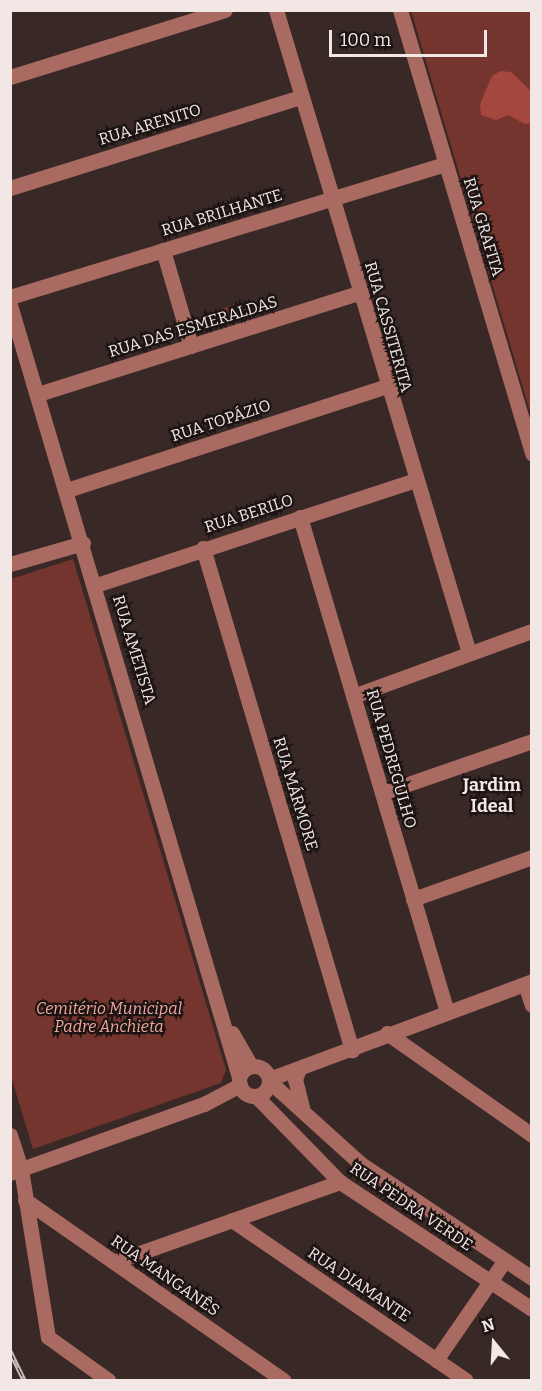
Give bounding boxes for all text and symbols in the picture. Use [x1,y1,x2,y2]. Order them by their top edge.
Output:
scale bar [332,18,490,56]
text: 100 m [340,29,391,51]
street label: RUA ARENITO [96,100,204,150]
street label: RUA GRAFITA [459,175,507,279]
street label: RUA BRILHANTE [159,186,285,240]
street label: RUA CASSITERITA [360,259,416,395]
street label: RUA DAS ESMERALDAS [106,292,280,362]
street label: RUA TOPÁZIO [169,396,273,446]
street label: RUA BERILO [202,491,296,537]
street label: RUA AMETISTA [108,593,160,707]
street label: RUA PEDREGULHO [362,687,420,831]
street label: RUA MÁRMORE [269,735,321,853]
district label: Jardim Ideal [463,775,521,818]
park label: Cemitério Municipal Padre Anchieta [36,999,182,1037]
street label: RUA PEDRA VERDE [346,1159,476,1255]
street label: RUA MANGANÊS [107,1231,223,1321]
street label: RUA DIAMANTE [304,1244,414,1326]
north arrow [464,1313,524,1373]
text: N [479,1314,497,1336]

